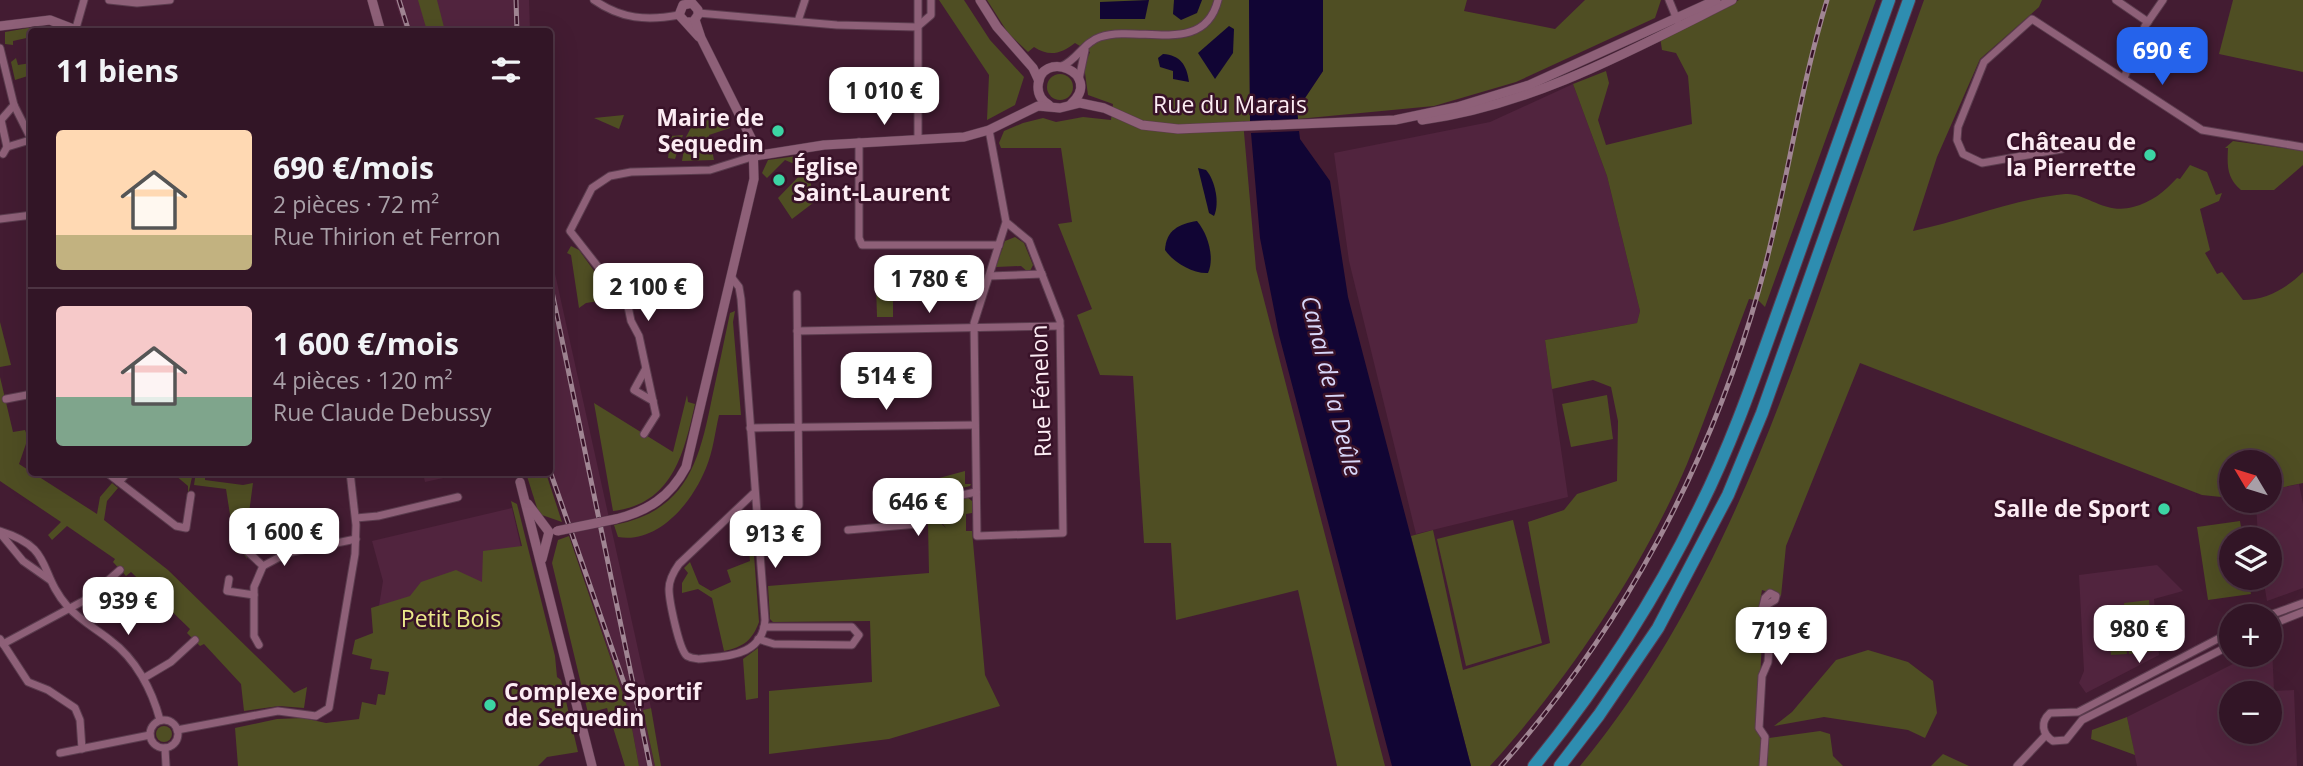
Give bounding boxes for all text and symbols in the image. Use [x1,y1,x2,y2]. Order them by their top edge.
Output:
pin: 690 € [2113,28,2211,87]
text: 690 € [2133,34,2191,66]
text: 11 biens [56,50,179,91]
icon: filters [487,51,525,89]
pin: 1 010 € [819,68,949,127]
text: 1 010 € [845,74,923,106]
street label: Rue du Marais [1153,88,1307,120]
place label: Mairie de Sequedin [656,101,764,159]
marker: Mairie de Sequedin [770,123,786,139]
place label: Château de la Pierrette [2006,125,2136,183]
text: 690 €/mois [273,147,434,188]
marker: Château de la Pierrette [2142,147,2158,163]
place label: Église Saint-Laurent [793,150,950,208]
icon: home [112,158,196,242]
marker: Église Saint-Laurent [771,172,787,188]
text: 2 pièces · 72 m² [273,188,439,220]
text: Rue Thirion et Ferron [273,220,501,252]
pin: 1 780 € [864,256,994,315]
text: 1 780 € [890,262,968,294]
pin: 2 100 € [583,264,713,323]
text: 2 100 € [609,270,687,302]
water label: Canal de la Deûle [1294,292,1371,479]
text: 1 600 €/mois [273,323,459,364]
street label: Rue Fénelon [1022,324,1058,458]
icon: home [112,334,196,418]
pin: 514 € [837,352,935,412]
text: 514 € [857,359,915,391]
text: 4 pièces · 120 m² [273,364,453,396]
text: Rue Claude Debussy [273,396,492,428]
north arrow [2219,450,2282,513]
map controls [2219,450,2282,744]
pin: 646 € [869,478,967,538]
text: 646 € [889,485,947,517]
place label: Salle de Sport [1994,492,2150,524]
marker: Salle de Sport [2156,501,2172,517]
pin: 1 600 € [219,508,349,568]
pin: 913 € [726,510,824,570]
text: 1 600 € [245,515,323,547]
text: 913 € [746,517,804,549]
button: layers [2219,527,2282,590]
pin: 939 € [79,578,177,637]
text: 939 € [99,584,157,616]
park label: Petit Bois [401,602,501,634]
button: + [2219,604,2282,667]
pin: 980 € [2090,606,2188,665]
pin: 719 € [1732,608,1830,667]
text: 980 € [2110,612,2168,644]
text: 719 € [1752,614,1810,646]
place label: Complexe Sportif de Sequedin [504,675,702,733]
button: − [2219,681,2282,744]
marker: Complexe Sportif de Sequedin [482,697,498,713]

